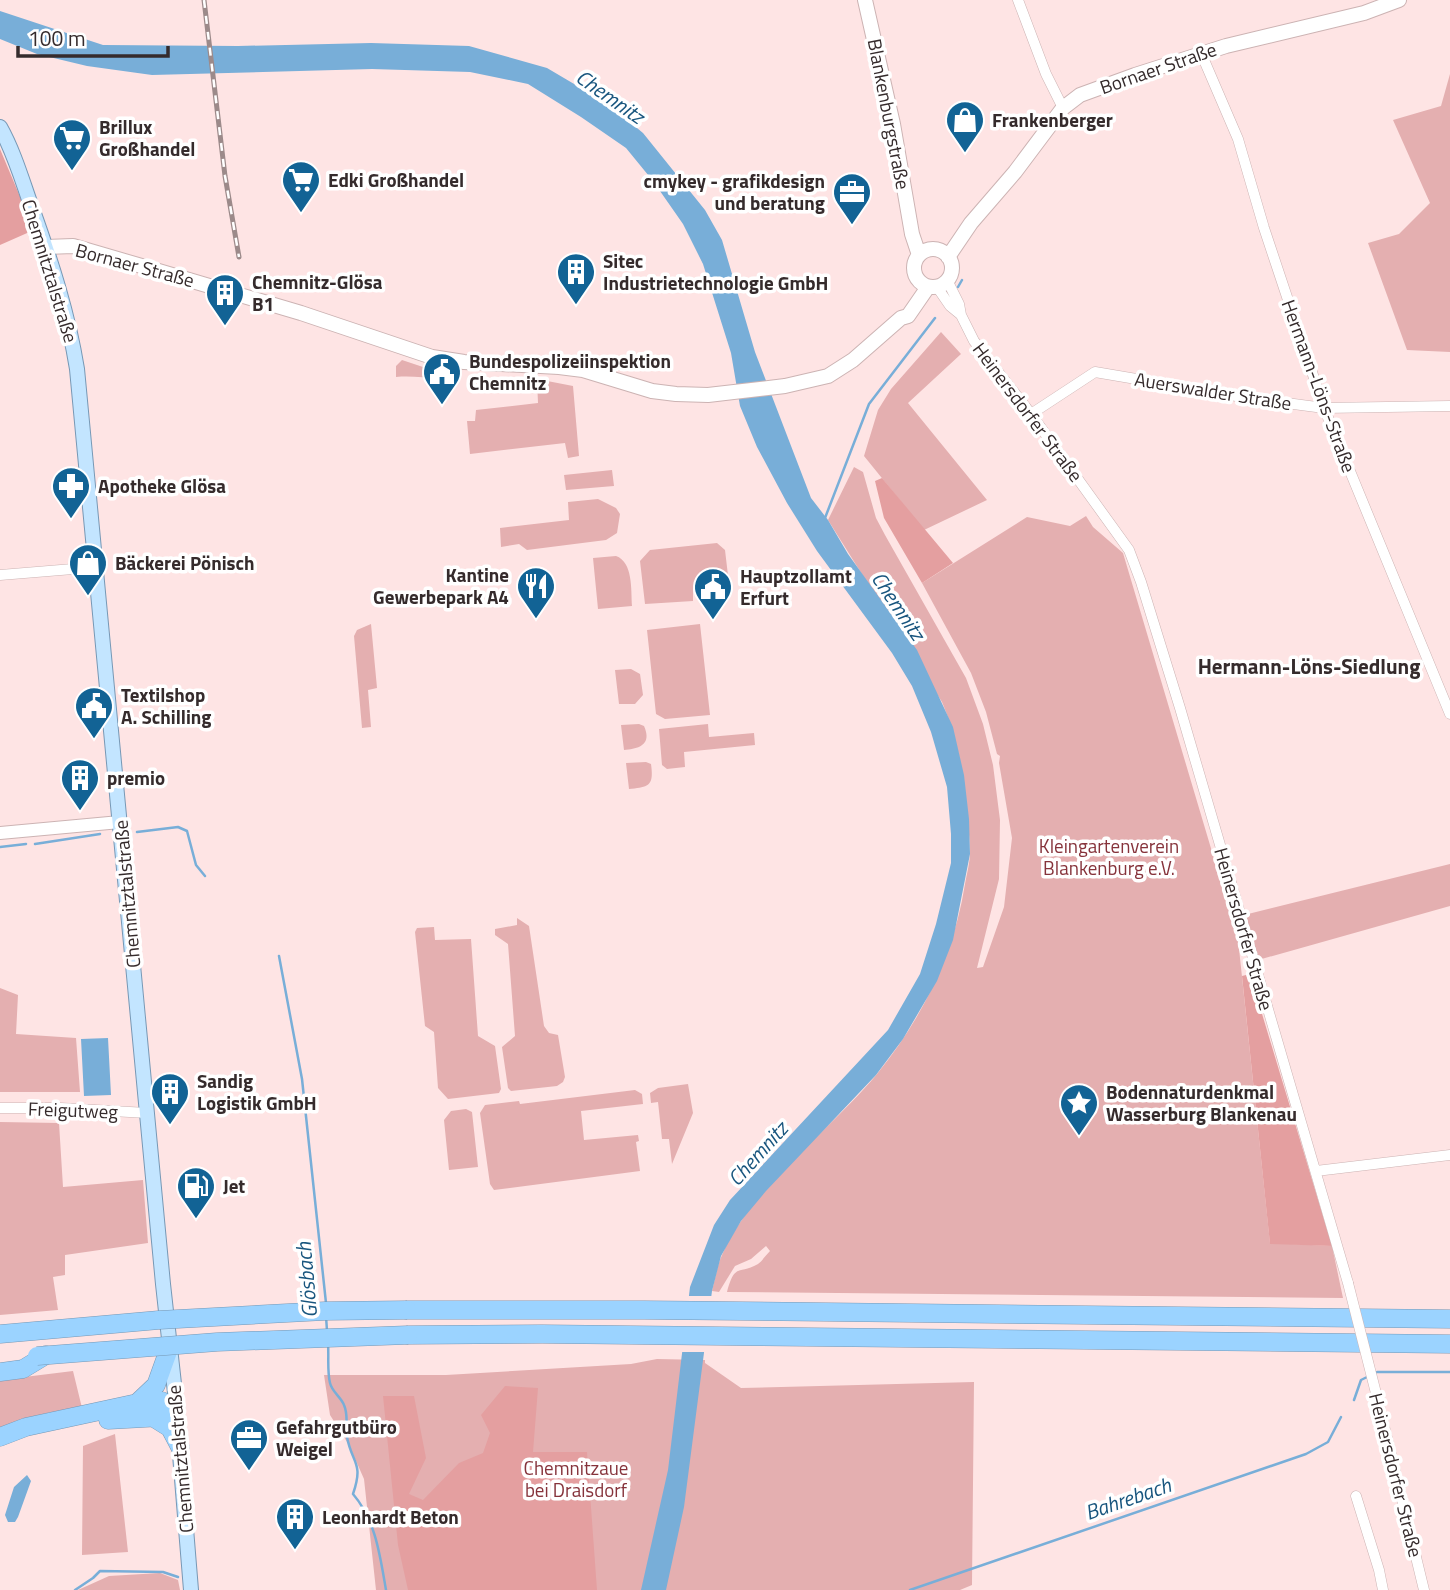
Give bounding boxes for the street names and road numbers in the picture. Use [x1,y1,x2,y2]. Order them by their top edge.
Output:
street label: Bornaer Straße [1096,34,1220,101]
street label: Blankenburgstraße [861,36,918,192]
street label: Chemnitztalstraße [15,196,86,346]
street label: Bornaer Straße [73,235,198,294]
street label: Hermann-Löns-Straße [1275,295,1364,476]
street label: Heinersdorfer Straße [966,336,1091,488]
street label: Auerswalder Straße [1133,364,1294,417]
street label: Chemnitztalstraße [106,819,147,969]
street label: Heinersdorfer Straße [1207,844,1282,1014]
street label: Freigutweg [28,1093,119,1126]
street label: Chemnitztalstraße [159,1384,200,1534]
street label: Heinersdorfer Straße [1362,1390,1431,1560]

